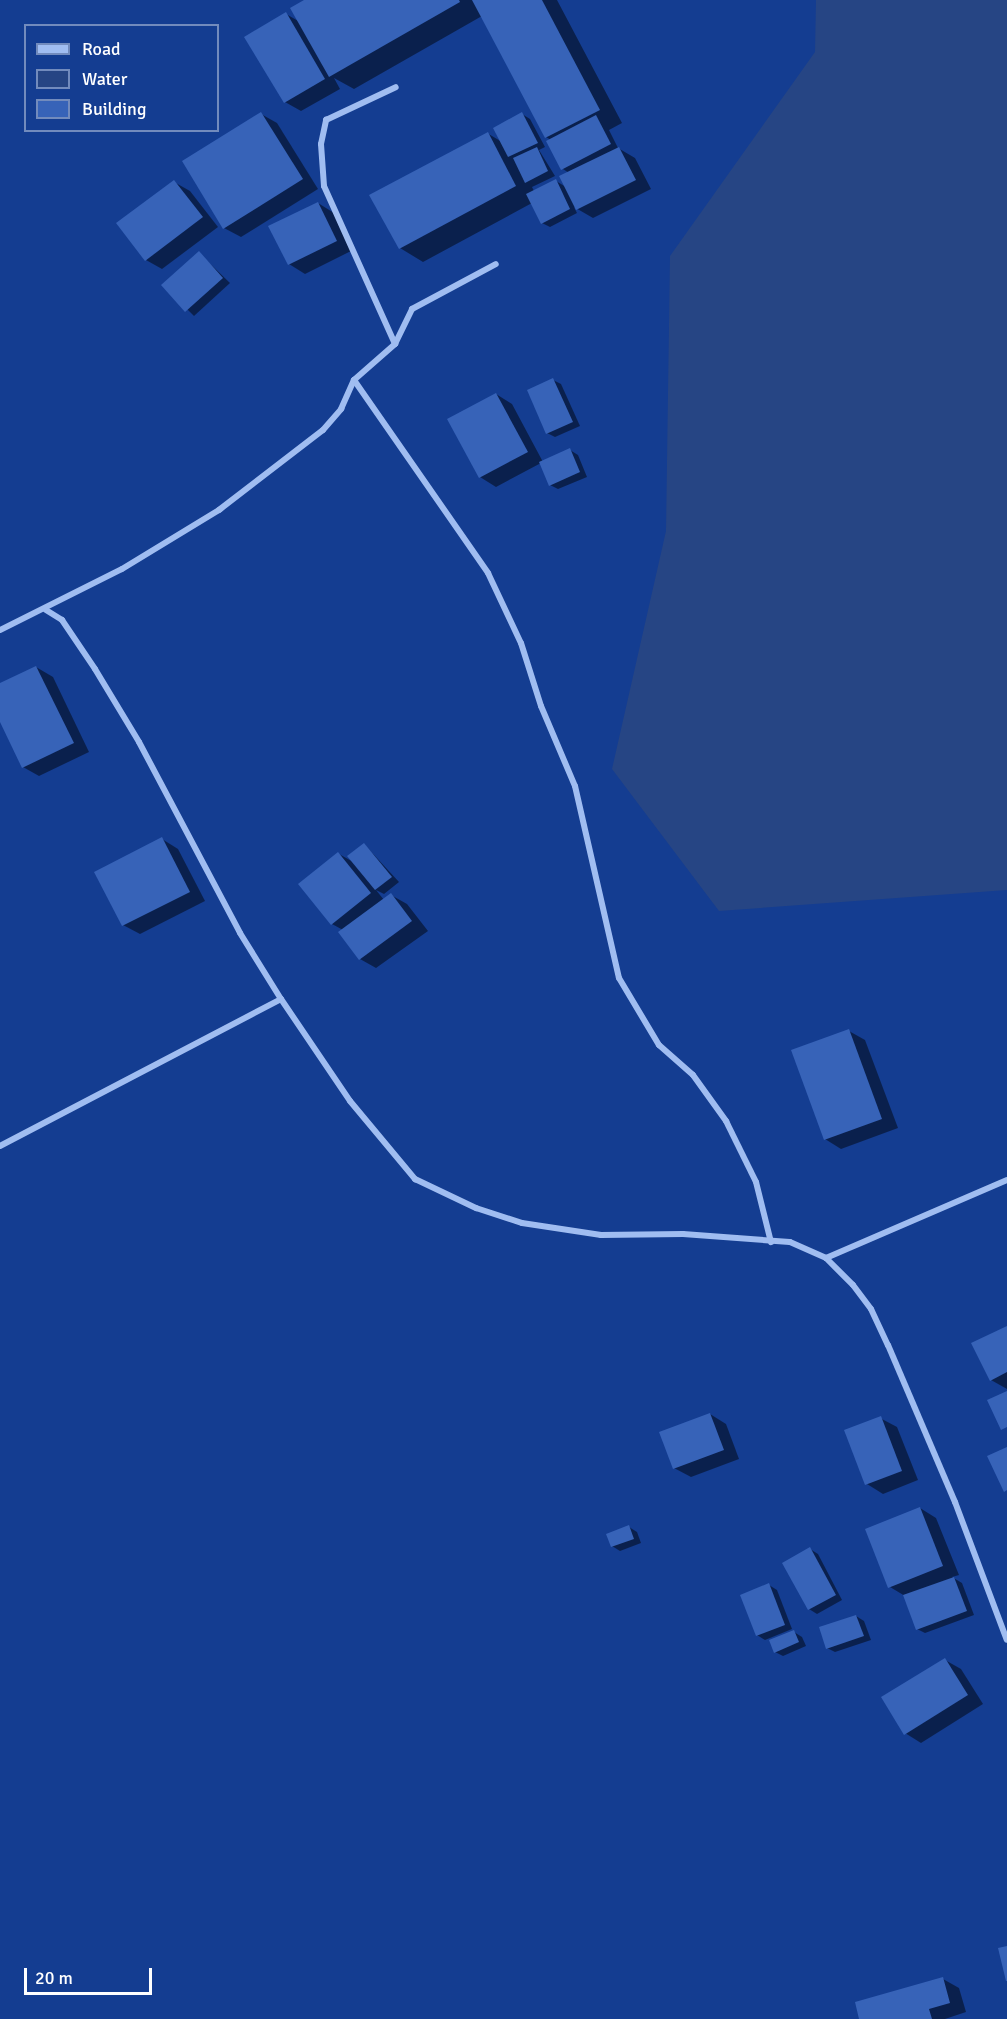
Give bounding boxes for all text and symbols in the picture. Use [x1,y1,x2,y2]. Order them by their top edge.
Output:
legend [24,24,219,132]
text: Road [82,38,121,60]
text: Water [82,68,127,90]
text: Building [82,98,146,120]
scale bar [27,1956,154,1994]
text: 20 m [35,1967,73,1989]

